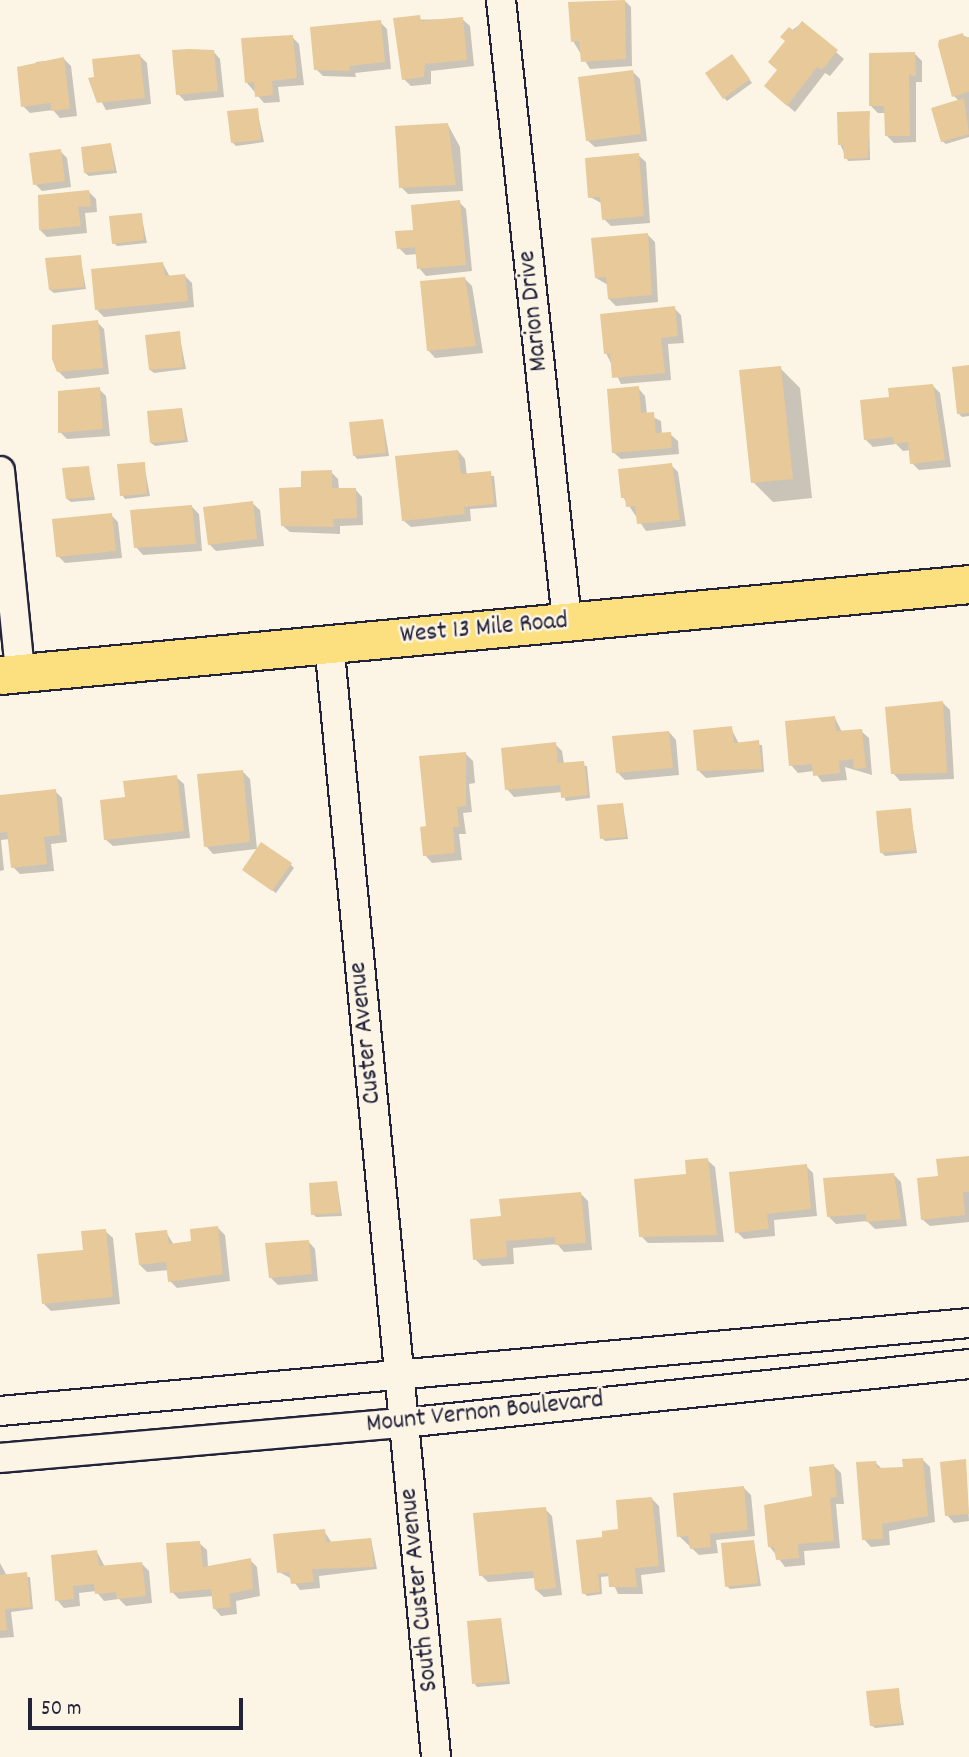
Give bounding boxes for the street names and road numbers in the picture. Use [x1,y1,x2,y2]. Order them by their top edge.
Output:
street label: Marion Drive [512,249,556,373]
street label: West 13 Mile Road [399,606,569,652]
street label: Custer Avenue [343,960,389,1106]
street label: Mount Vernon Boulevard [365,1385,605,1441]
street label: South Custer Avenue [394,1487,446,1693]

